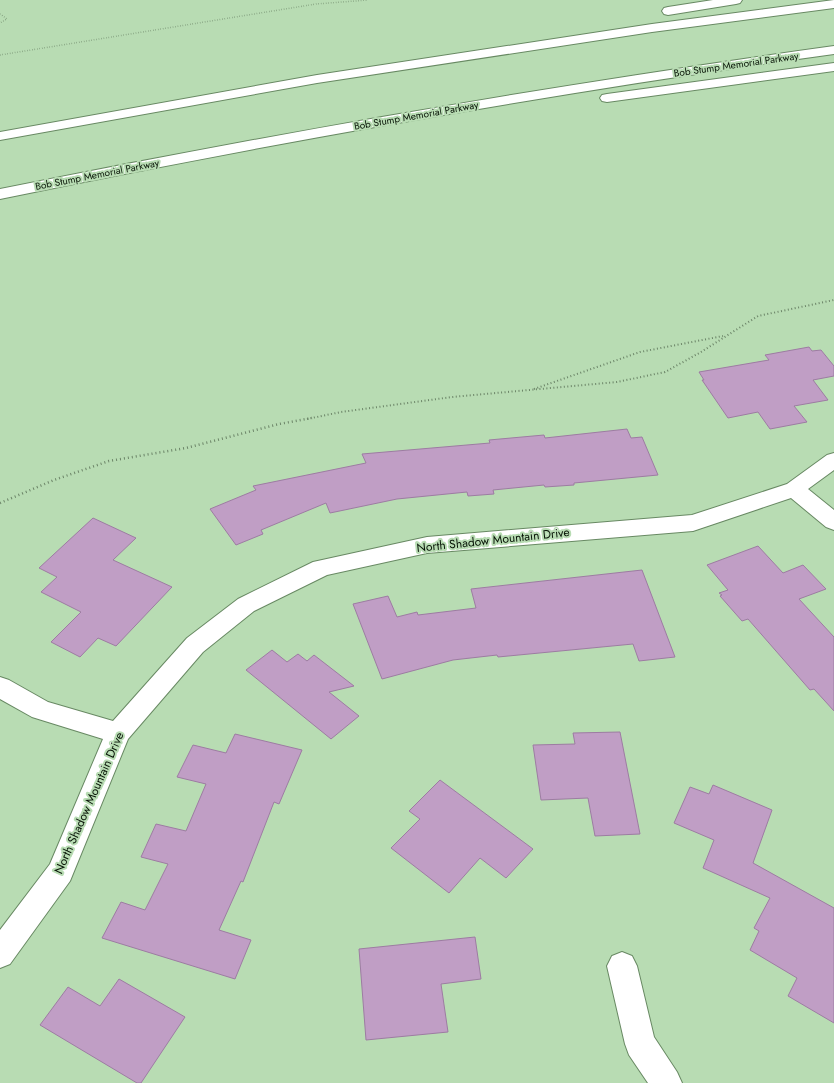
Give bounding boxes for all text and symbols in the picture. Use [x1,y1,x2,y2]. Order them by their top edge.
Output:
street label: Bob Stump Memorial Parkway [673,48,800,81]
street label: Bob Stump Memorial Parkway [353,97,480,134]
street label: Bob Stump Memorial Parkway [34,155,161,194]
street label: North Shadow Mountain Drive [416,523,570,557]
street label: North Shadow Mountain Drive [50,729,128,877]

